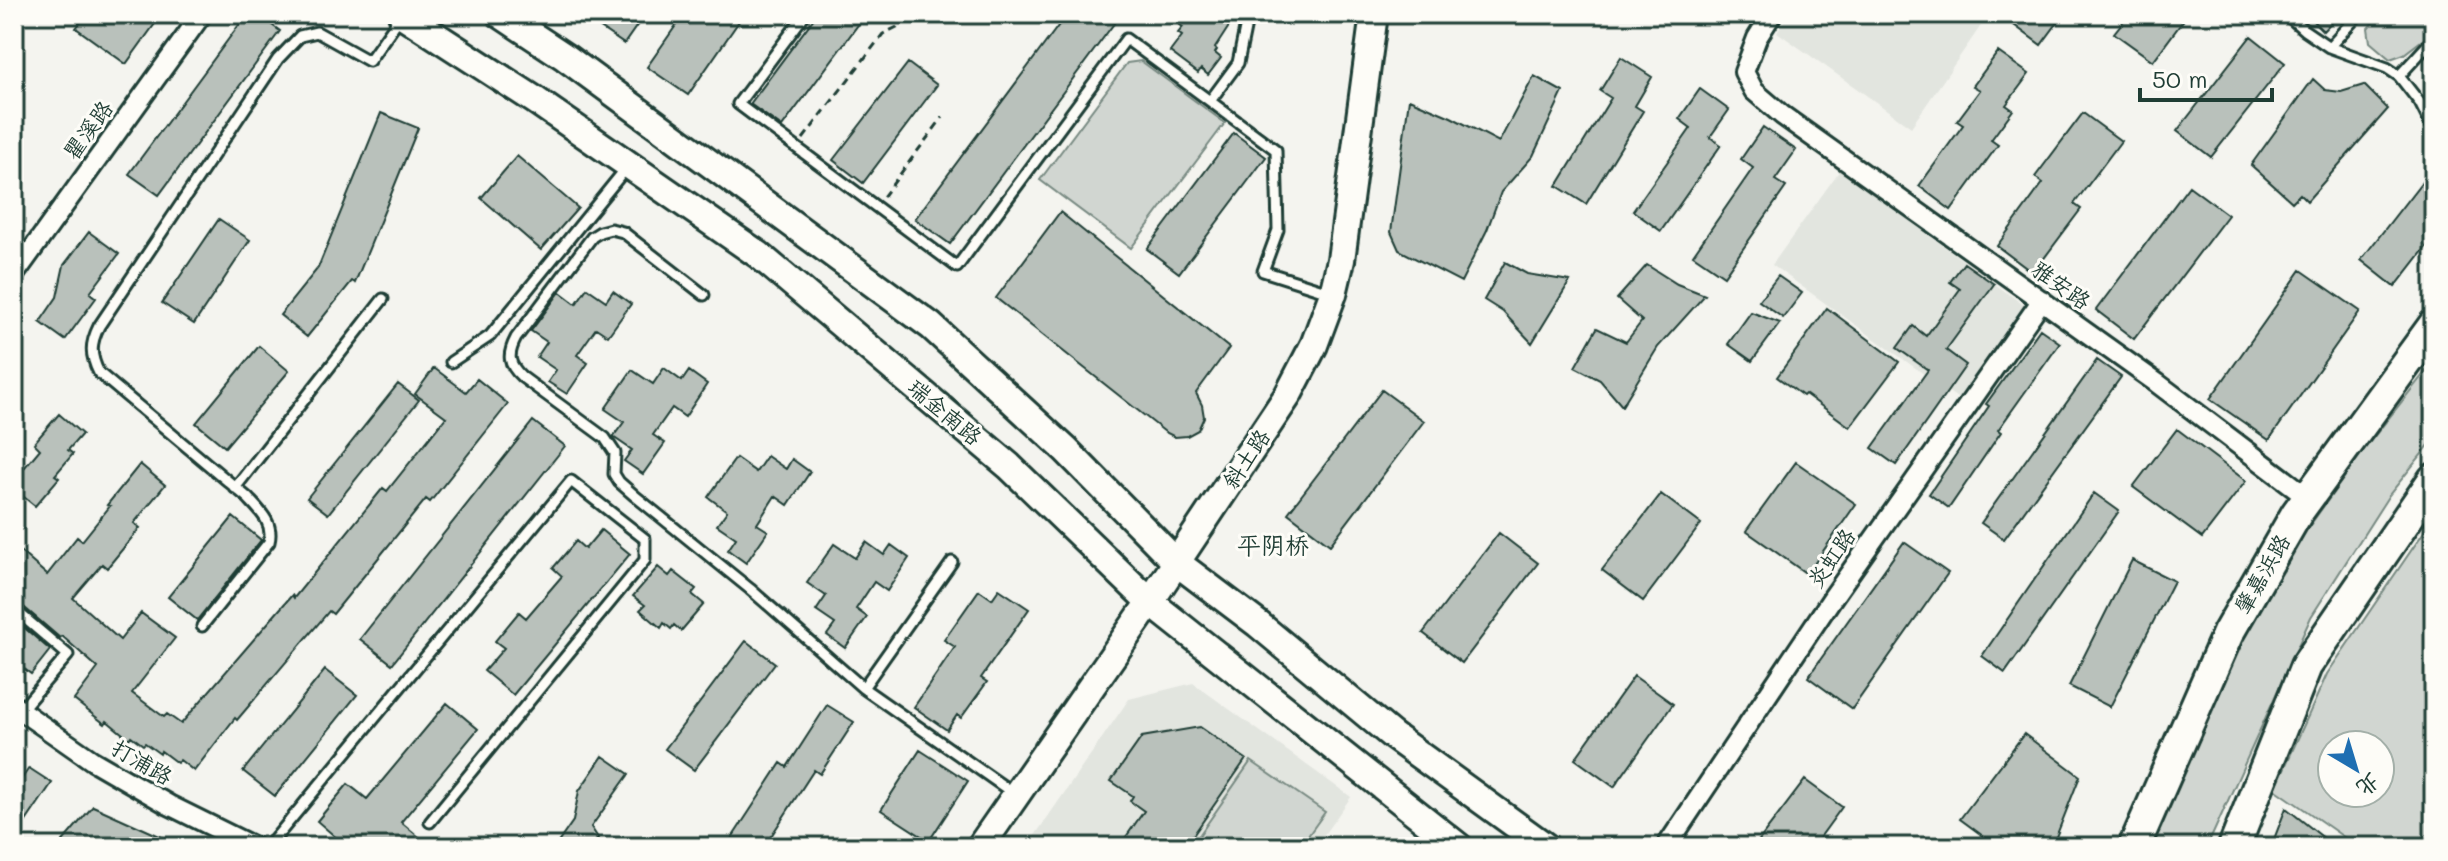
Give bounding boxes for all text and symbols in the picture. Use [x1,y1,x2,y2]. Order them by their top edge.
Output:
scale bar [2140,52,2272,102]
text: 50 m [2152,63,2208,94]
street label: 瞿溪路 [56,94,119,165]
street label: 雅安路 [2026,254,2097,315]
street label: 瑞金南路 [902,372,988,451]
street label: 斜土路 [1215,423,1276,494]
street label: 炎虹路 [1800,522,1861,593]
street label: 肇嘉浜路 [2227,528,2296,619]
district label: 平阴桥 [1237,529,1309,560]
north arrow [2316,729,2396,809]
street label: 打浦路 [106,733,178,791]
text: 北 [2351,767,2386,803]

